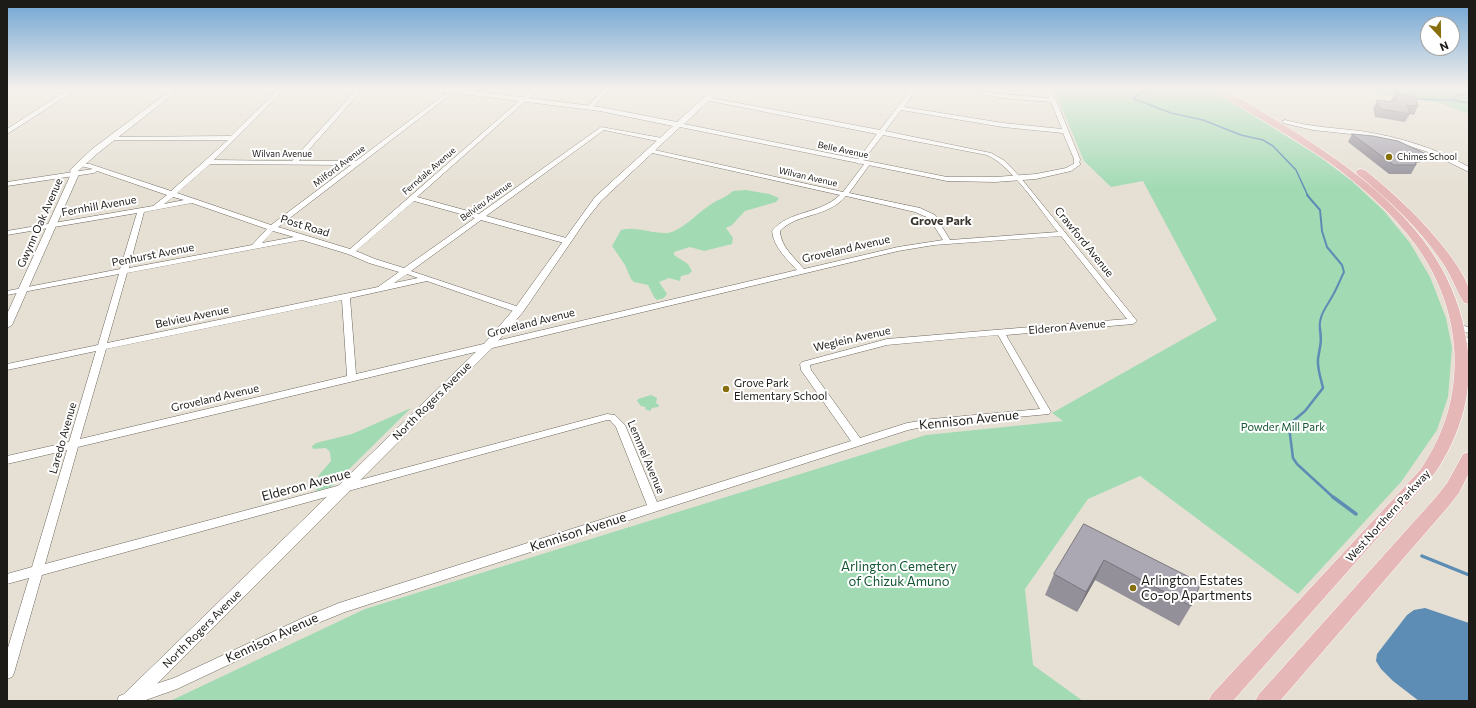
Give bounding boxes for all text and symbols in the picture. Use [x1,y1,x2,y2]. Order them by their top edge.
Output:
north arrow [1420,16,1460,56]
text: N [1438,39,1451,54]
street label: Belle Avenue [817,139,869,161]
street label: Milford Avenue [311,143,367,189]
street label: Ferndale Avenue [400,145,458,197]
street label: Wilvan Avenue [252,149,312,159]
marker: Chimes School [1384,152,1394,162]
place label: Chimes School [1397,152,1457,162]
street label: Wilvan Avenue [778,165,838,189]
street label: Gwynn Oak Avenue [14,176,66,270]
street label: Belvieu Avenue [458,179,514,223]
street label: Fernhill Avenue [60,193,138,219]
street label: Crawford Avenue [1052,204,1116,280]
street label: Post Road [279,212,331,240]
district label: Grove Park [910,214,972,228]
street label: Groveland Avenue [801,232,891,266]
street label: Penhurst Avenue [111,241,195,269]
street label: Belvieu Avenue [154,303,230,331]
street label: Groveland Avenue [486,306,576,340]
street label: Elderon Avenue [1028,317,1106,337]
street label: Weglein Avenue [812,324,892,354]
street label: North Rogers Avenue [390,359,474,443]
place label: Grove Park Elementary School [734,376,827,402]
street label: Groveland Avenue [170,381,260,415]
marker: Grove Park Elementary School [721,384,731,394]
street label: Laredo Avenue [46,401,80,475]
street label: Kennison Avenue [918,407,1020,433]
street label: Lemmel Avenue [625,418,667,496]
park label: Powder Mill Park [1241,420,1325,434]
street label: Elderon Avenue [260,466,352,504]
street label: West Northern Parkway [1343,467,1433,565]
street label: Kennison Avenue [528,509,628,555]
park label: Arlington Cemetery of Chizuk Amuno [841,559,957,590]
place label: Arlington Estates Co-op Apartments [1141,573,1252,604]
marker: Arlington Estates Co-op Apartments [1128,583,1138,593]
street label: North Rogers Avenue [160,587,244,671]
street label: Kennison Avenue [223,610,321,666]

